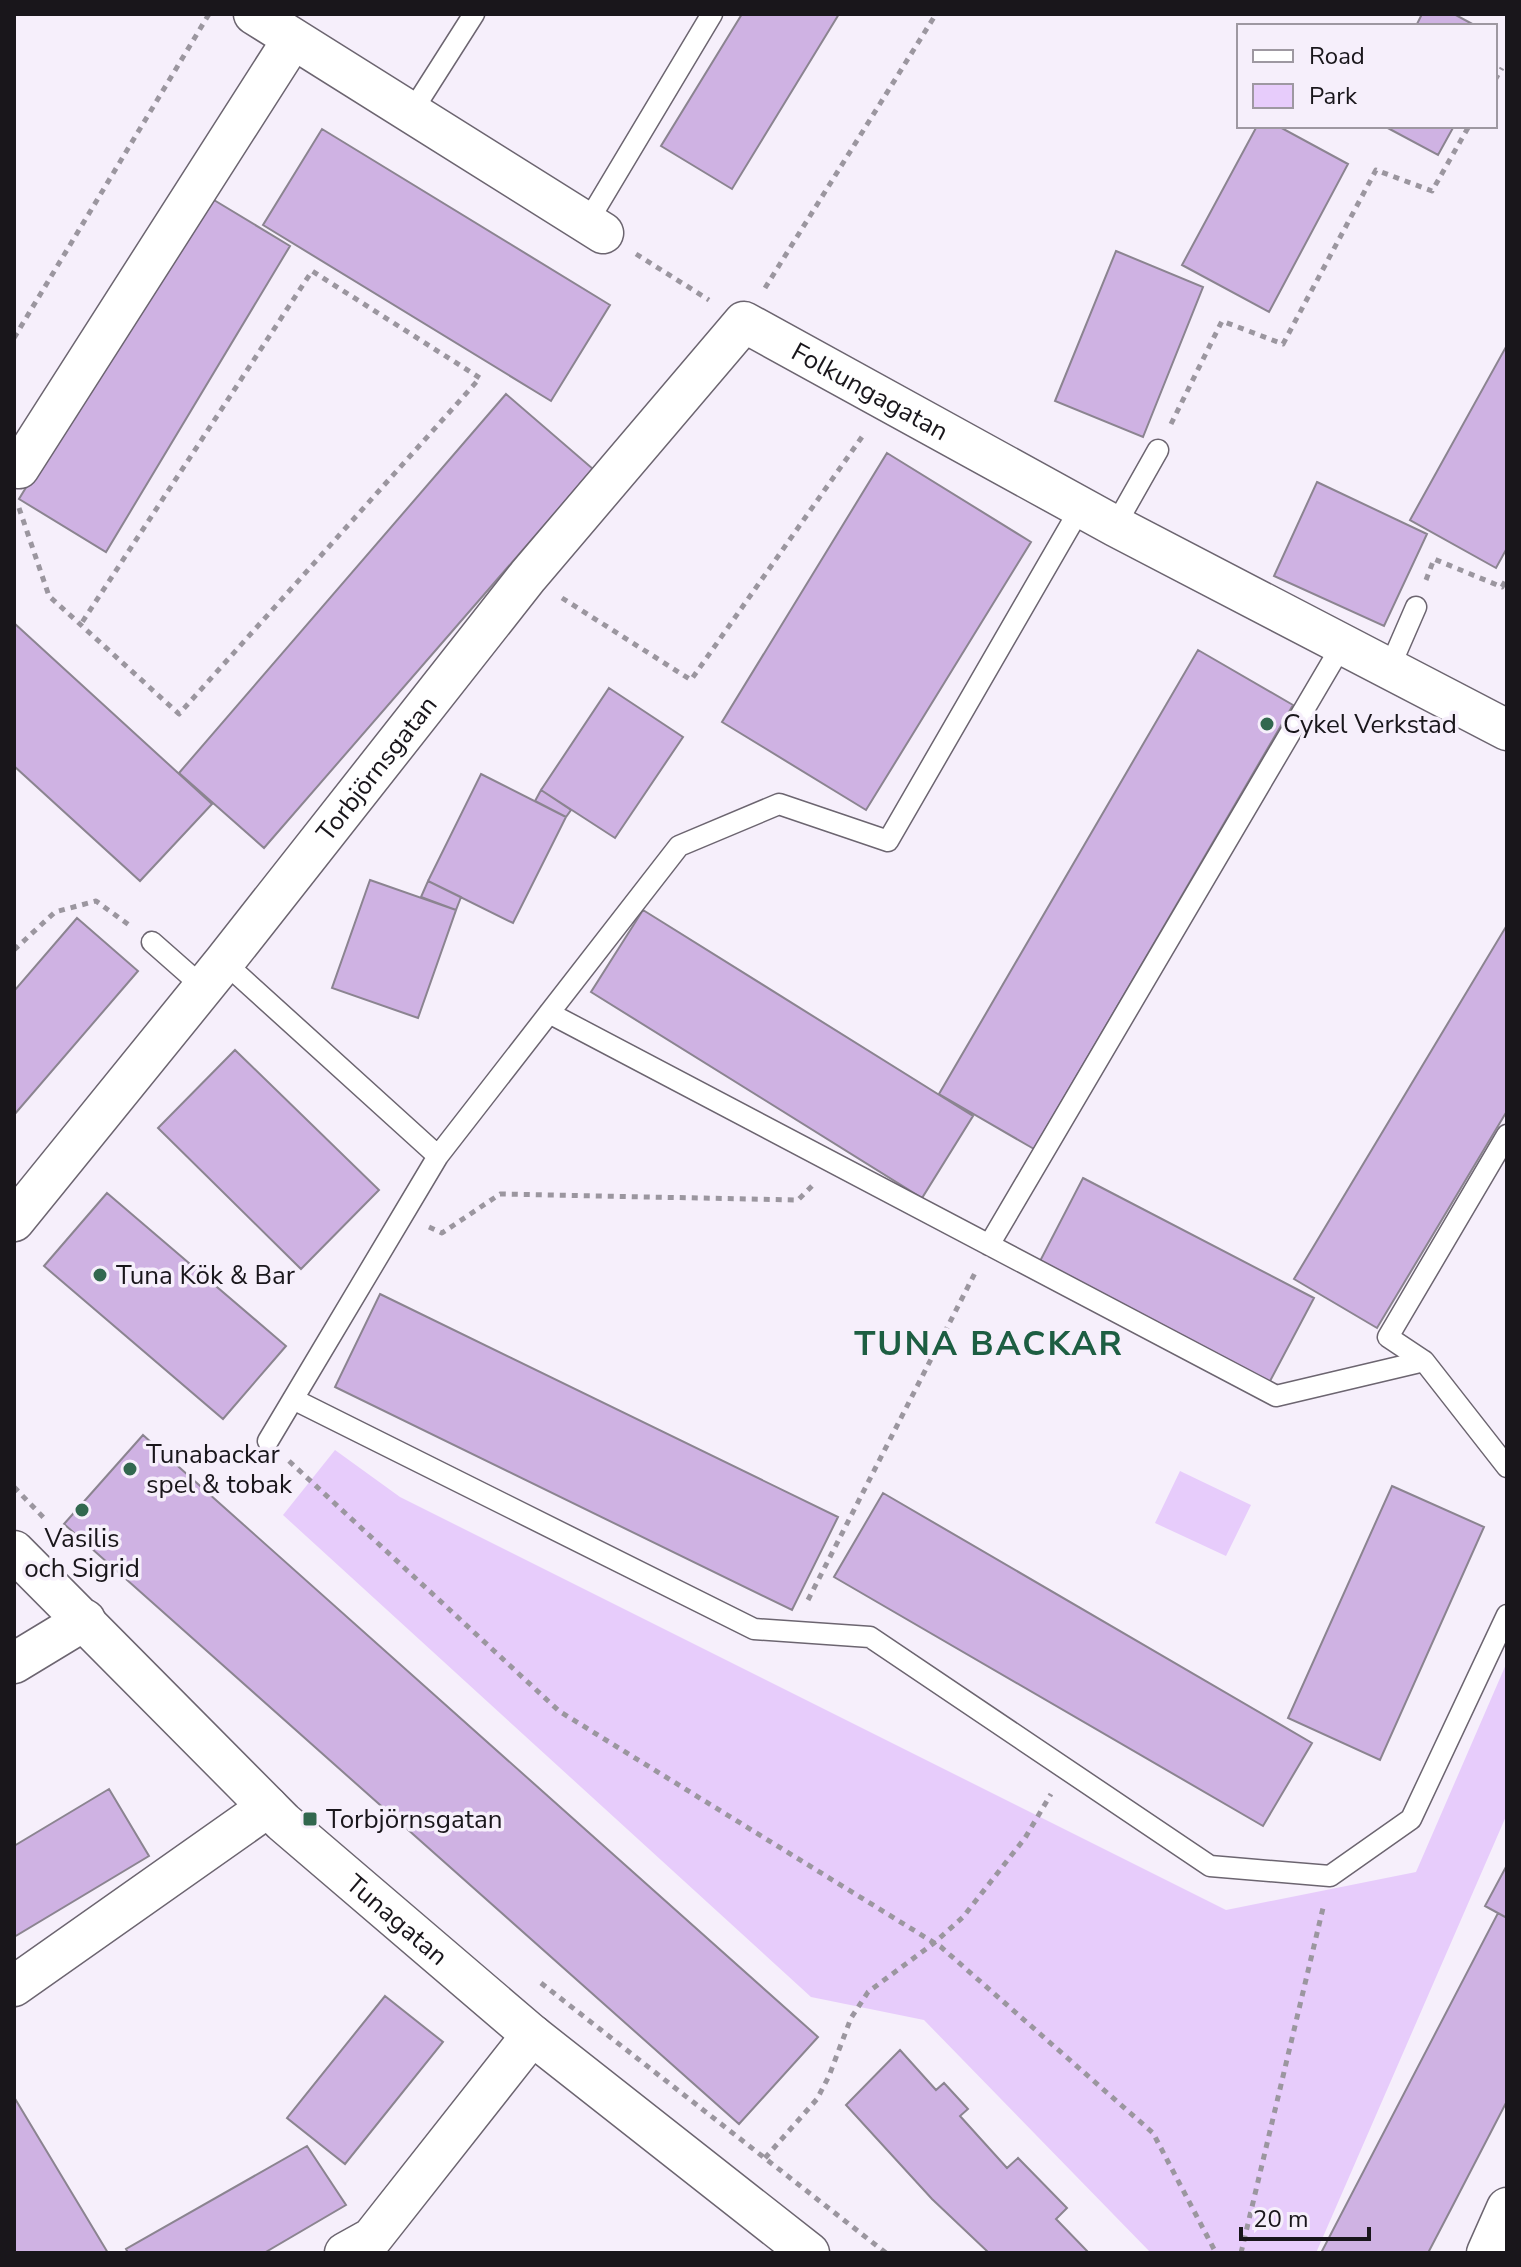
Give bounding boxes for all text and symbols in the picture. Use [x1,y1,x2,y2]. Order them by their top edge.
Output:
legend [1237,24,1497,128]
text: Road [1309,40,1365,72]
text: Park [1309,80,1358,112]
street label: Folkungagatan [785,334,954,449]
street label: Torbjörnsgatan [309,688,445,849]
place label: Cykel Verkstad [1283,707,1457,742]
marker: Cykel Verkstad [1258,715,1276,733]
place label: Tuna Kök & Bar [116,1258,296,1293]
marker: Tuna Kök & Bar [91,1266,109,1284]
district label: TUNA BACKAR [854,1321,1124,1367]
place label: Tunabackar spel & tobak [146,1437,293,1502]
marker: Tunabackar spel & tobak [121,1460,139,1478]
marker: Vasilis och Sigrid [73,1501,91,1519]
place label: Vasilis och Sigrid [24,1521,140,1586]
place label: Torbjörnsgatan [326,1802,502,1837]
marker: Torbjörnsgatan [301,1810,319,1828]
street label: Tunagatan [338,1867,455,1973]
scale bar [1241,2191,1369,2241]
text: 20 m [1253,2203,1309,2235]

